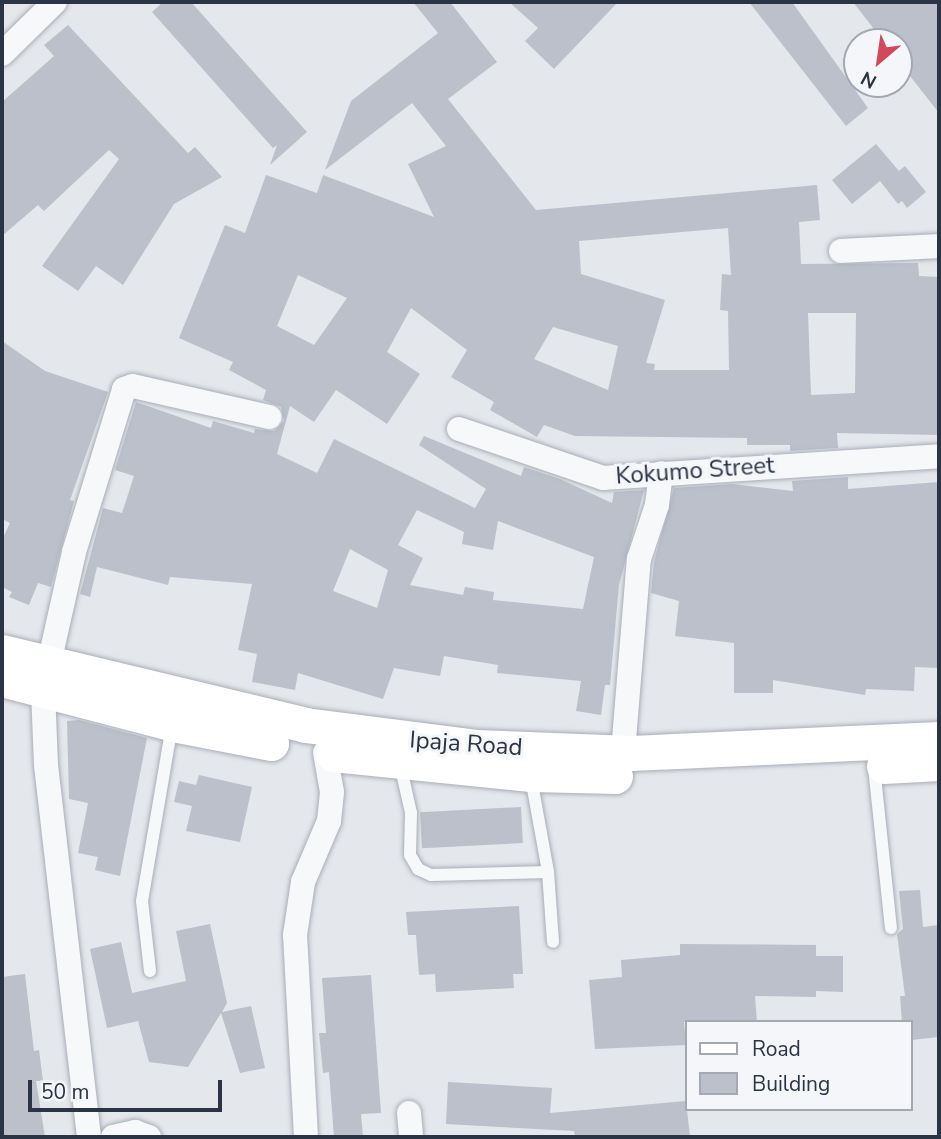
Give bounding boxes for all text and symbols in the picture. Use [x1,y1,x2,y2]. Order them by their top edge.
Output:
north arrow [843,28,913,98]
text: N [856,65,881,94]
street label: Kokumo Street [615,451,775,491]
street label: Ipaja Road [409,726,523,762]
legend [685,1020,913,1111]
text: Road [752,1035,801,1063]
scale bar [32,1066,226,1110]
text: Building [752,1070,830,1098]
text: 50 m [41,1078,90,1106]

